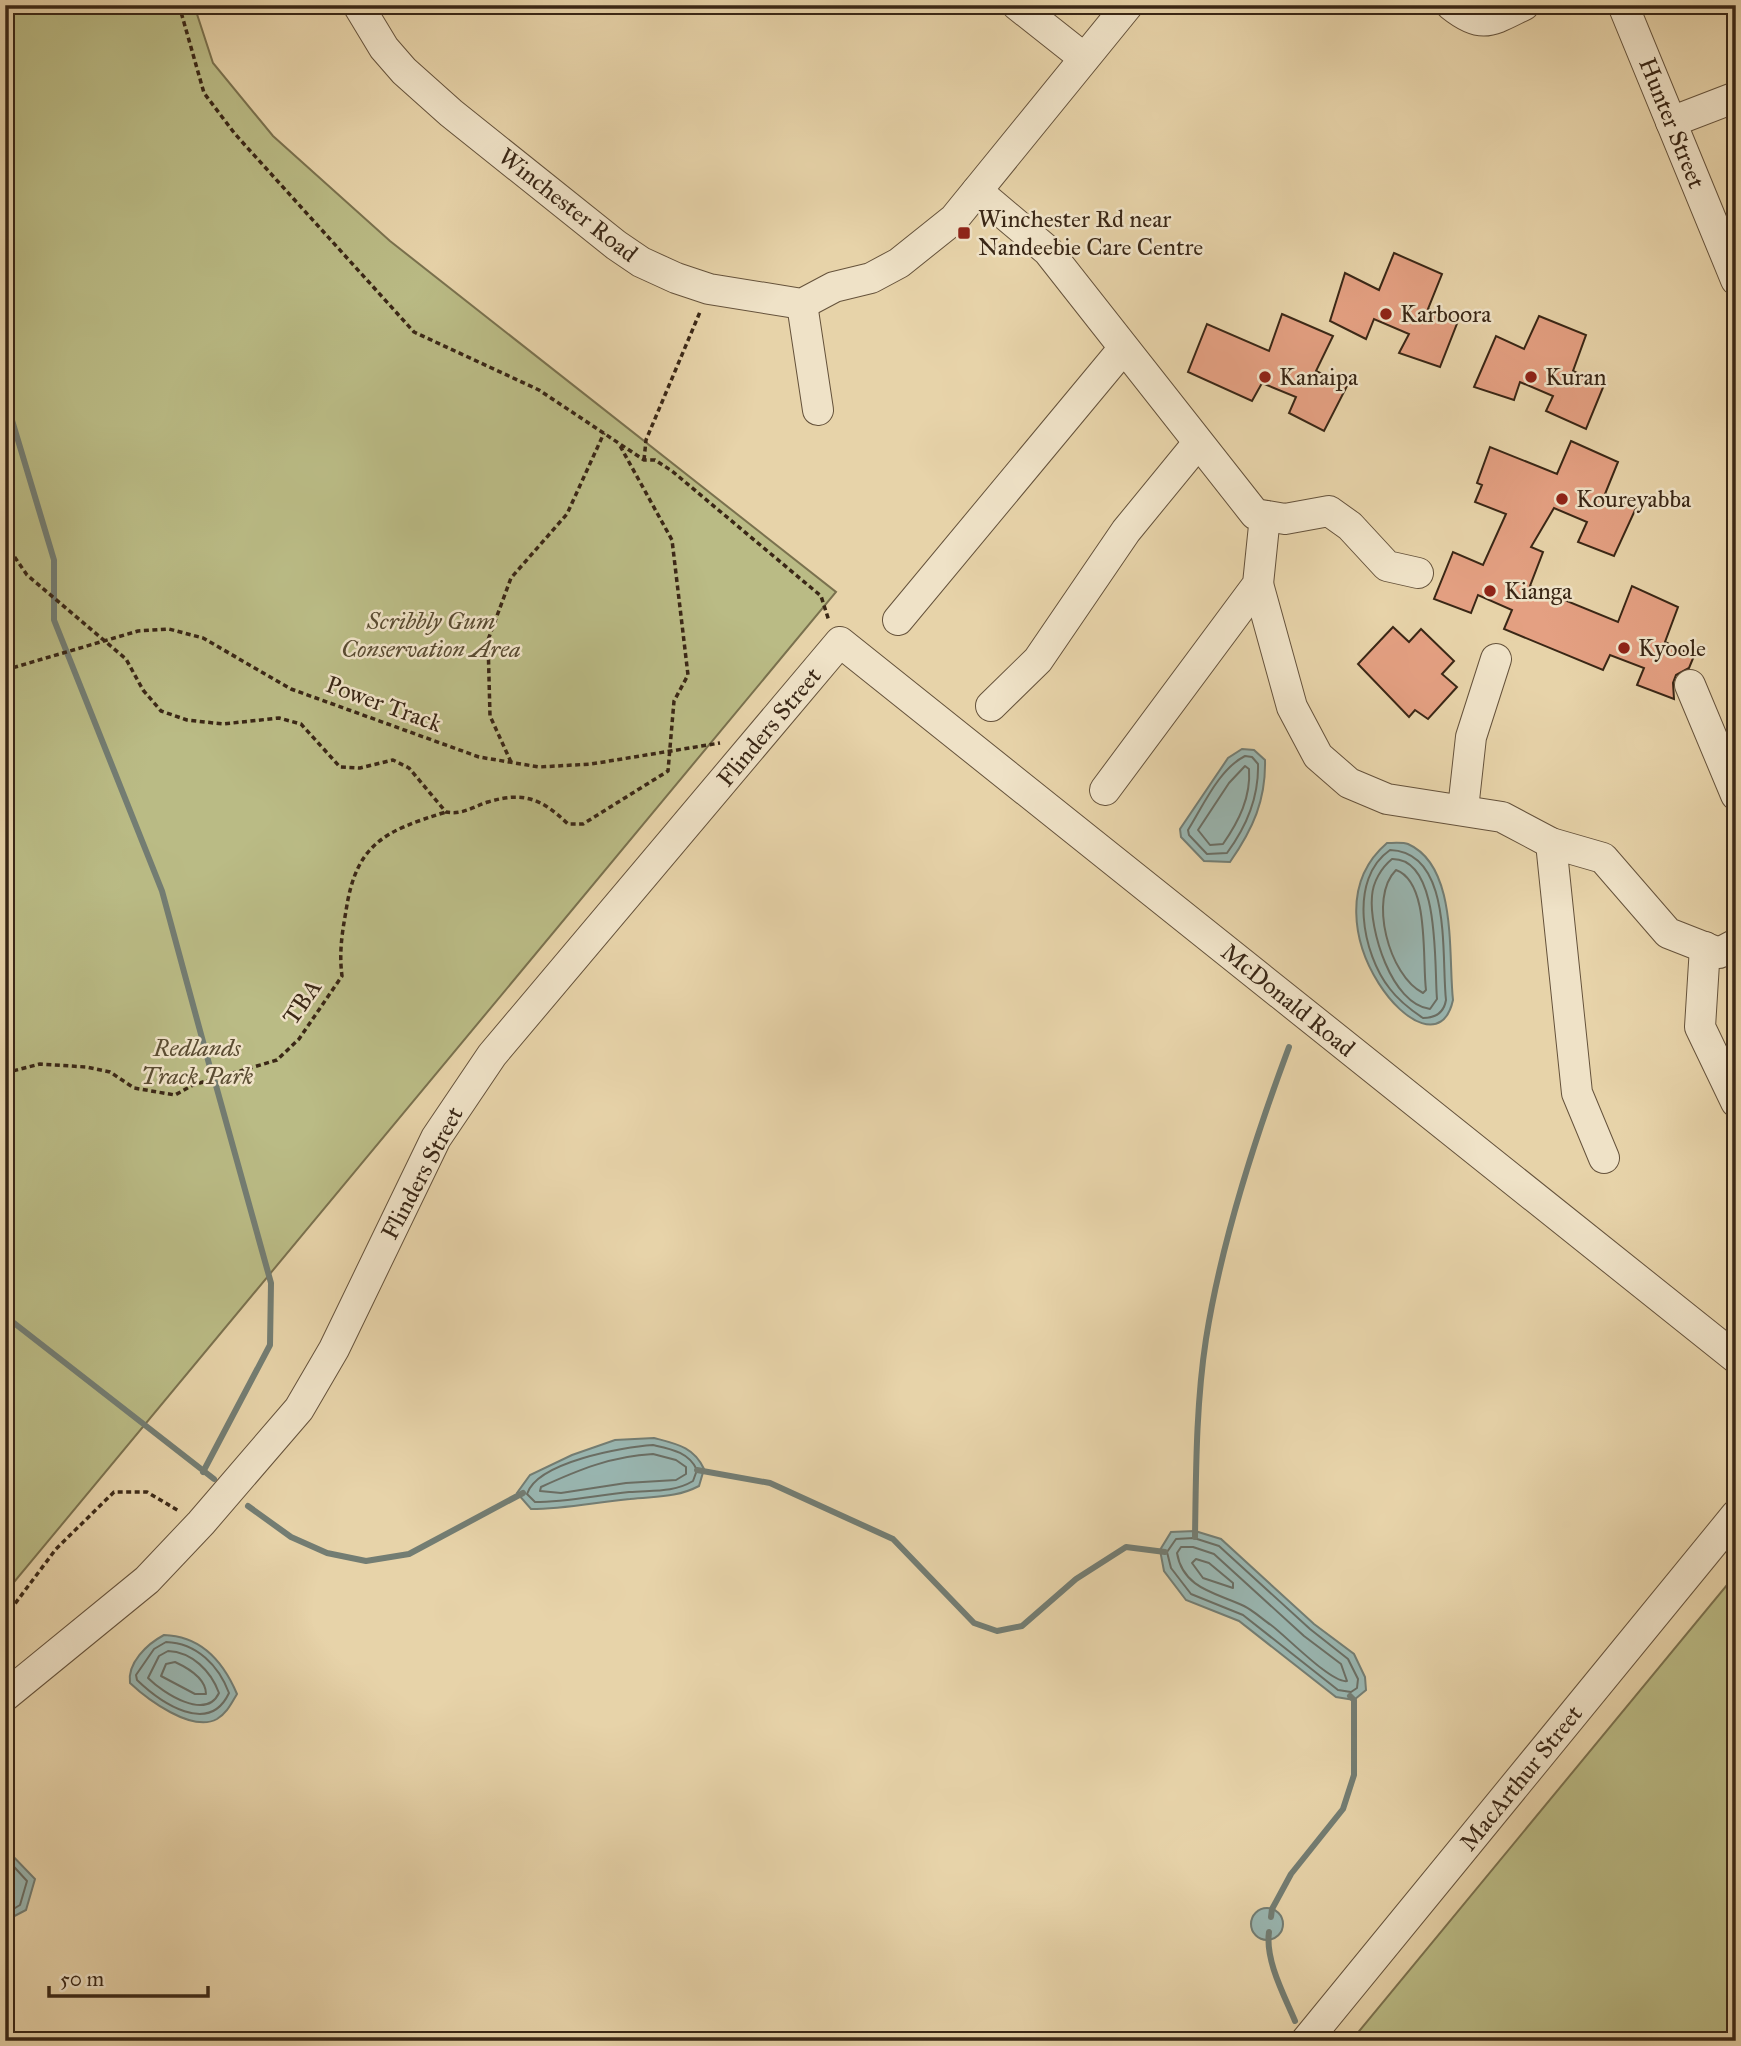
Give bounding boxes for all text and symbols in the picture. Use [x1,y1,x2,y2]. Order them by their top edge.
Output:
street label: Hunter Street [1632,53,1712,193]
street label: Winchester Road [492,141,644,269]
place label: Winchester Rd near Nandeebie Care Centre [978,204,1203,262]
marker: Winchester Rd near Nandeebie Care Centre [956,225,972,241]
place label: Karboora [1400,299,1492,329]
marker: Karboora [1378,306,1394,322]
place label: Kanaipa [1279,362,1359,392]
place label: Kuran [1545,362,1607,392]
marker: Kanaipa [1257,369,1273,385]
marker: Kuran [1523,369,1539,385]
place label: Koureyabba [1576,484,1692,514]
marker: Koureyabba [1554,491,1570,507]
place label: Kianga [1504,576,1573,606]
marker: Kianga [1482,583,1498,599]
park label: Scribbly Gum Conservation Area [341,606,521,664]
place label: Kyoole [1638,633,1706,663]
marker: Kyoole [1616,640,1632,656]
street label: Flinders Street [710,661,828,793]
street label: Power Track [322,669,447,739]
street label: McDonald Road [1215,937,1361,1063]
street label: TBA [276,974,328,1030]
park label: Redlands Track Park [141,1033,254,1091]
street label: Flinders Street [374,1101,470,1245]
street label: MacArthur Street [1453,1699,1589,1857]
scale bar [49,1955,208,1999]
text: 50 m [60,1966,105,1992]

